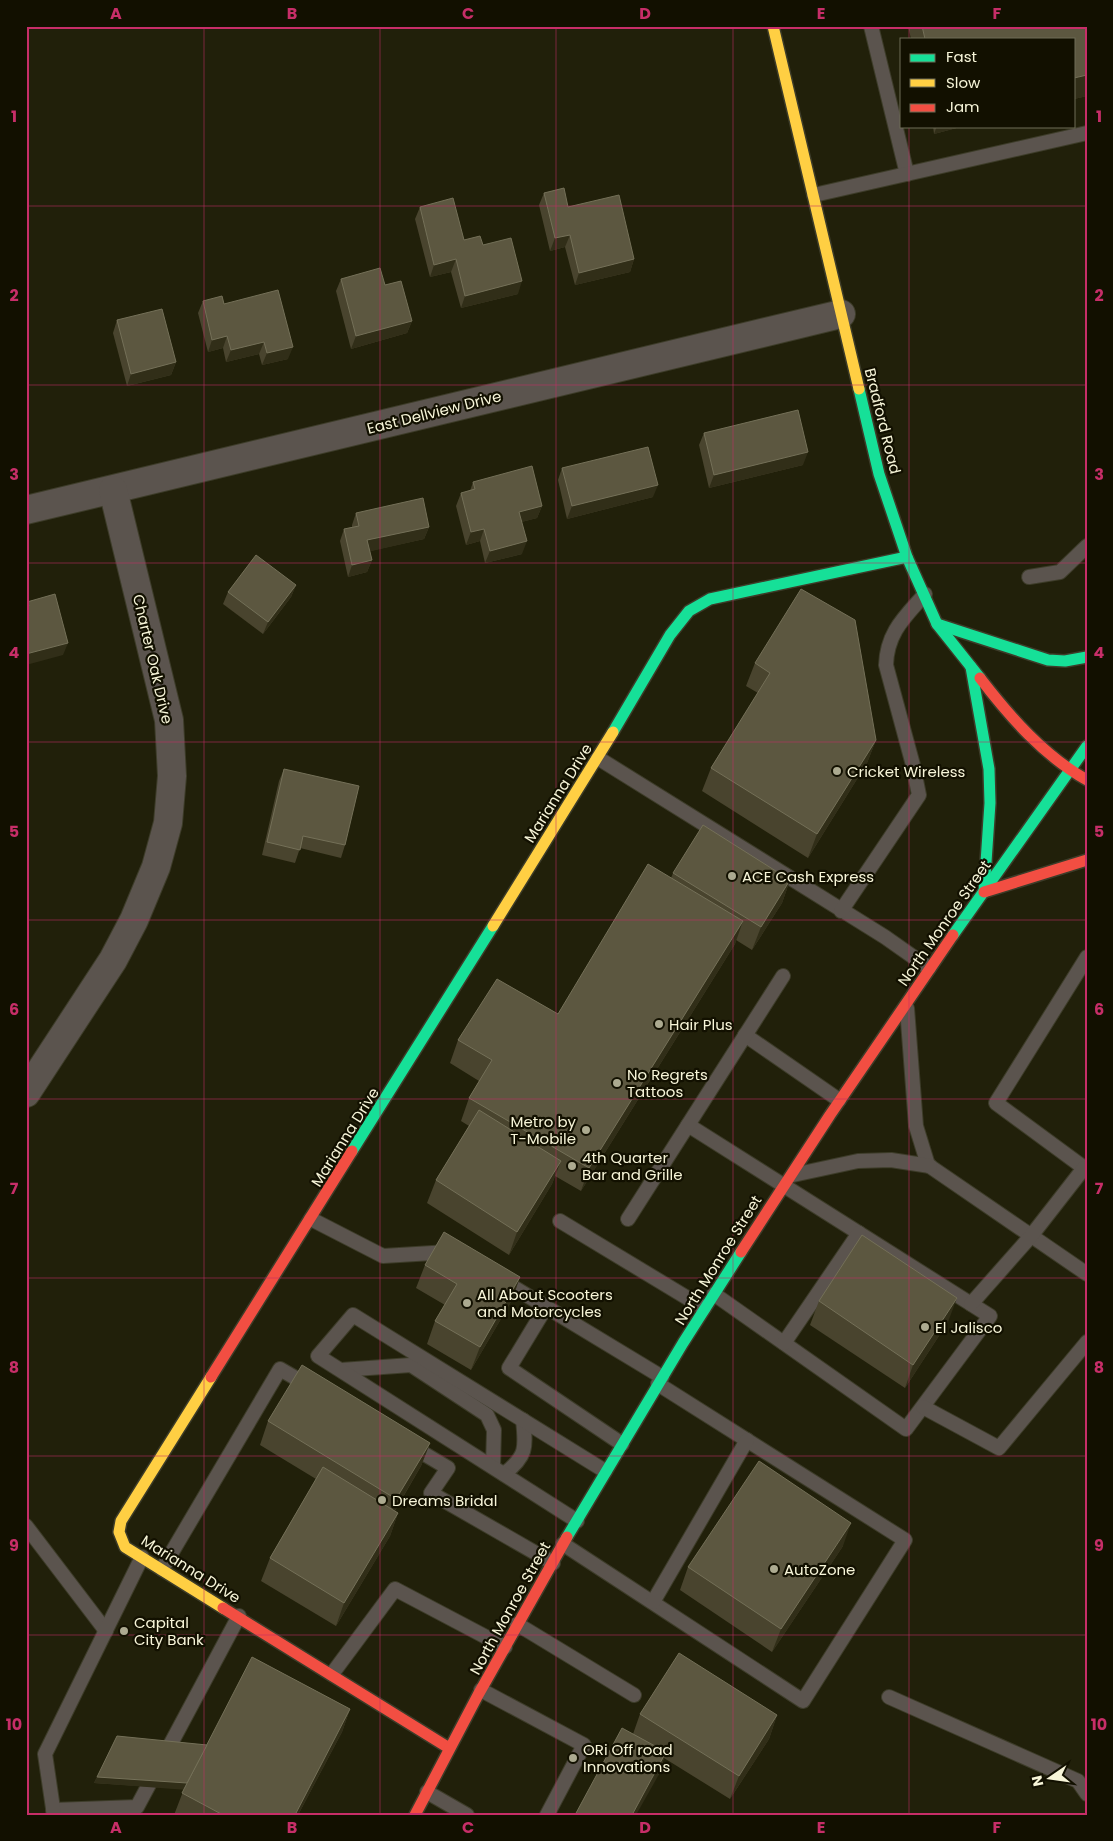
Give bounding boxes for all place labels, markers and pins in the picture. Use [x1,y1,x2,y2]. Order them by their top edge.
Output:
place label: Cricket Wireless [847,761,966,782]
marker: Cricket Wireless [831,765,843,777]
place label: ACE Cash Express [742,866,874,887]
marker: ACE Cash Express [726,870,738,882]
place label: Hair Plus [669,1014,733,1035]
marker: Hair Plus [653,1018,665,1030]
place label: No Regrets Tattoos [627,1064,708,1102]
marker: No Regrets Tattoos [611,1077,623,1089]
place label: Metro by T-Mobile [510,1111,577,1149]
marker: Metro by T-Mobile [580,1124,592,1136]
place label: 4th Quarter Bar and Grille [582,1147,682,1185]
marker: 4th Quarter Bar and Grille [566,1160,578,1172]
place label: All About Scooters and Motorcycles [477,1284,613,1322]
marker: All About Scooters and Motorcycles [461,1297,473,1309]
place label: El Jalisco [935,1317,1002,1338]
marker: El Jalisco [919,1321,931,1333]
place label: Dreams Bridal [392,1490,497,1511]
marker: Dreams Bridal [376,1494,388,1506]
place label: AutoZone [784,1559,855,1580]
marker: AutoZone [768,1563,780,1575]
place label: Capital City Bank [134,1612,204,1650]
marker: Capital City Bank [118,1625,130,1637]
place label: ORi Off road Innovations [583,1739,673,1777]
marker: ORi Off road Innovations [567,1752,579,1764]

